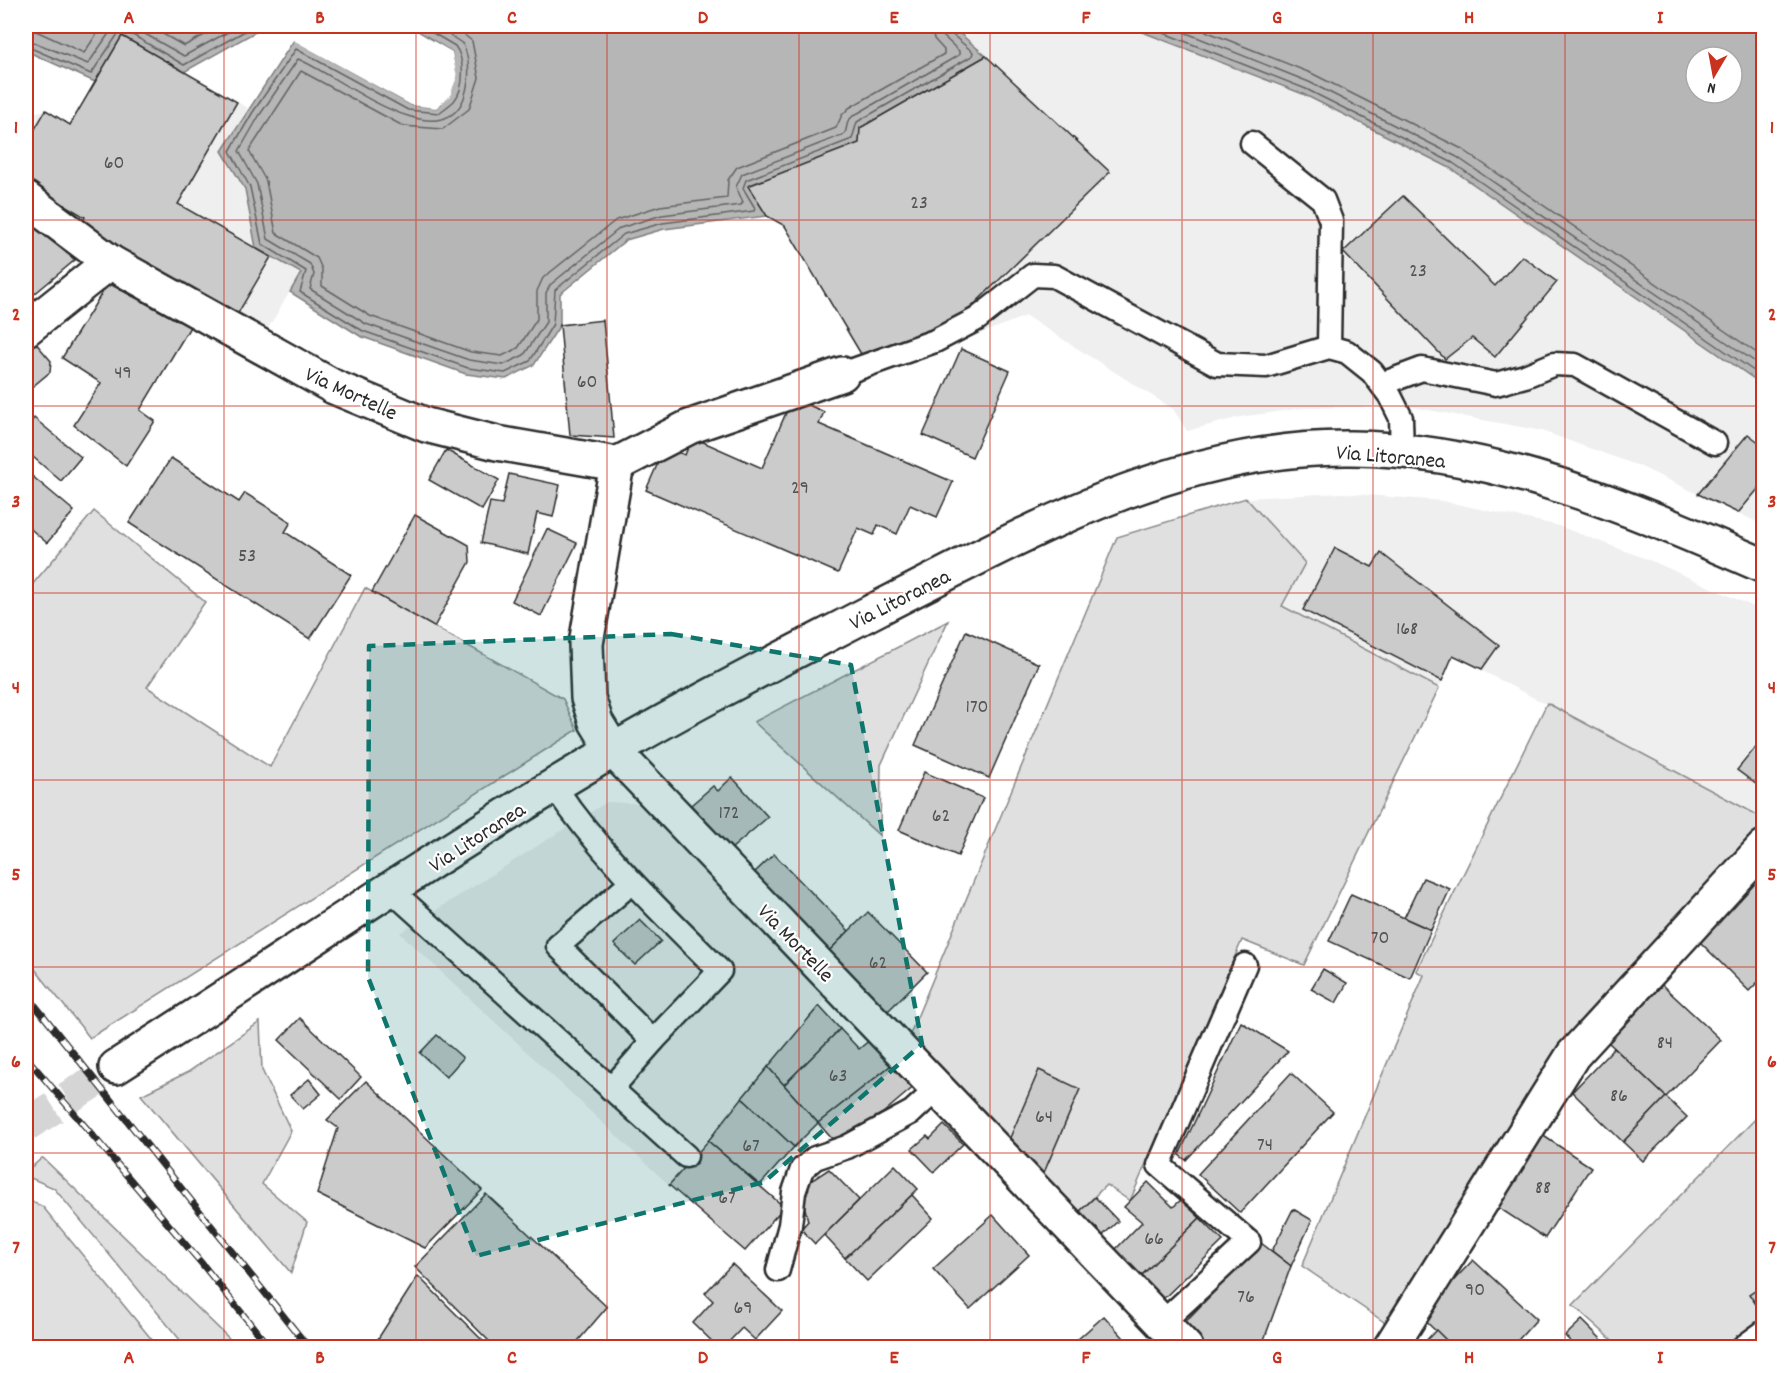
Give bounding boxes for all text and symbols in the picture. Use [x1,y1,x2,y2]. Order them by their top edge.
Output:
text: A [124,5,135,33]
text: B [315,5,325,33]
text: C [507,5,517,33]
text: D [698,5,709,33]
text: E [889,5,899,33]
text: F [1082,5,1092,33]
text: G [1272,5,1282,33]
text: H [1464,5,1474,33]
text: I [1657,5,1664,33]
north arrow [1684,45,1744,105]
text: N [1706,75,1718,99]
text: 1 [14,115,18,143]
text: 1 [1770,115,1774,143]
house number: 60 [104,150,124,178]
house number: 23 [910,190,928,218]
house number: 23 [1409,258,1427,286]
text: 2 [12,302,20,330]
text: 2 [1768,302,1776,330]
house number: 49 [114,360,132,388]
street label: Via Mortelle [299,360,402,430]
house number: 60 [577,369,597,397]
street label: Via Litoranea [1335,438,1447,479]
house number: 29 [791,475,809,503]
text: 3 [12,489,20,517]
text: 3 [1768,489,1776,517]
house number: 53 [238,543,256,571]
street label: Via Litoranea [845,562,957,640]
house number: 168 [1396,616,1418,644]
text: 4 [12,675,20,703]
text: 4 [1768,675,1776,703]
house number: 170 [966,694,988,722]
street label: Via Litoranea [424,796,533,882]
house number: 172 [719,800,739,828]
house number: 62 [932,803,950,831]
text: 5 [11,862,21,890]
text: 5 [1767,862,1777,890]
street label: Via Mortelle [749,898,840,991]
house number: 70 [1371,925,1389,953]
house number: 62 [869,950,887,978]
house number: 84 [1657,1030,1673,1058]
text: 6 [11,1049,21,1077]
text: 6 [1767,1049,1777,1077]
house number: 63 [829,1063,847,1091]
house number: 86 [1610,1083,1628,1111]
house number: 64 [1035,1104,1053,1132]
house number: 74 [1257,1132,1273,1160]
house number: 67 [742,1133,760,1161]
house number: 88 [1535,1175,1551,1203]
house number: 67 [718,1185,736,1213]
house number: 66 [1144,1226,1164,1254]
text: 7 [12,1235,20,1263]
text: 7 [1768,1235,1776,1263]
house number: 90 [1465,1277,1485,1305]
house number: 76 [1237,1284,1255,1312]
house number: 69 [734,1295,752,1323]
text: A [124,1345,135,1373]
text: B [315,1345,325,1373]
text: C [507,1345,517,1373]
text: D [698,1345,709,1373]
text: E [889,1345,899,1373]
text: F [1082,1345,1092,1373]
text: G [1272,1345,1282,1373]
text: H [1464,1345,1474,1373]
text: I [1657,1345,1664,1373]

